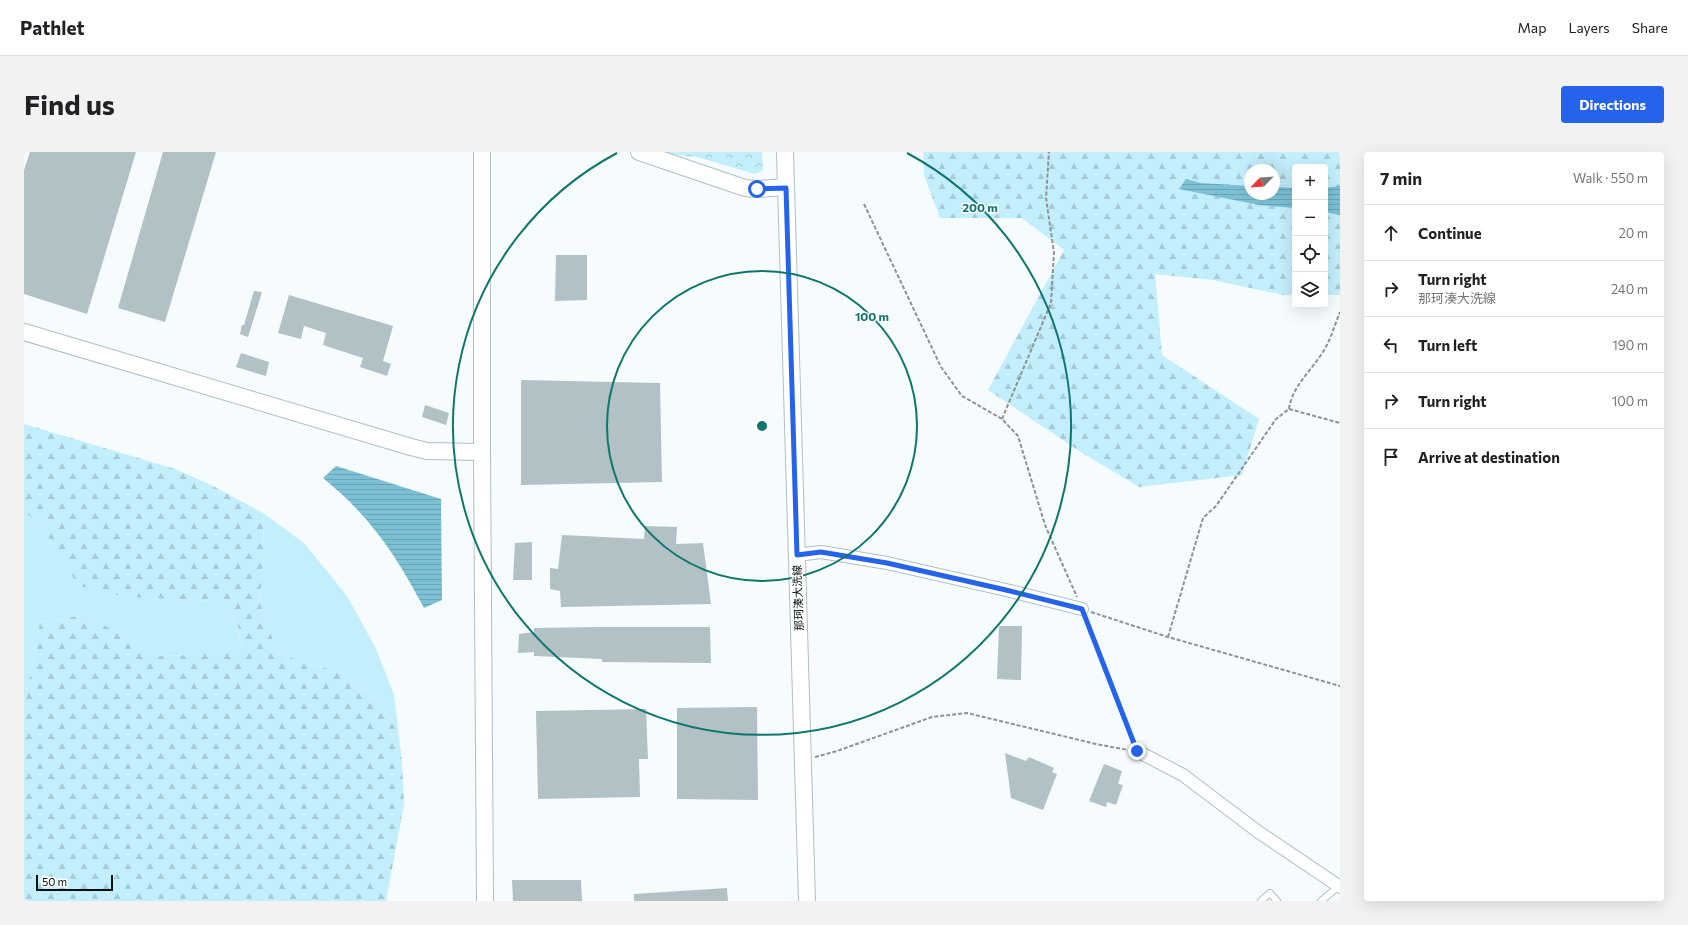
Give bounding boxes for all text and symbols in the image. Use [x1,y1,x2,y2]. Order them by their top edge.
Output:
text: Pathlet [20,16,85,39]
text: Map [1518,19,1546,36]
text: Layers [1568,19,1610,36]
text: Share [1632,19,1668,36]
button: Directions [1561,86,1664,123]
text: Find us [24,87,115,121]
north arrow [1244,164,1280,200]
map controls [1292,164,1328,308]
button: + [1292,164,1328,200]
text: 7 min [1380,168,1422,189]
text: Walk · 550 m [1573,170,1648,186]
route start [748,180,766,198]
text: 200 m [962,200,998,214]
button: − [1292,200,1328,236]
icon: ahead [1380,222,1402,244]
text: Continue [1418,224,1482,242]
text: 20 m [1619,225,1648,241]
button: locate [1292,236,1328,272]
text: Turn right [1418,270,1487,288]
button: layers [1292,272,1328,308]
icon: right [1380,278,1402,300]
text: 240 m [1611,281,1648,297]
text: 那珂湊大洗線 [1418,290,1496,306]
text: 100 m [855,309,889,323]
icon: left [1380,334,1402,356]
text: Turn left [1418,336,1477,354]
text: 190 m [1612,337,1648,353]
icon: right [1380,390,1402,412]
text: Turn right [1418,392,1487,410]
text: 100 m [1612,393,1648,409]
centre of rings [755,419,769,433]
icon: arrive [1380,446,1402,468]
text: Arrive at destination [1418,448,1560,466]
street label: 那珂湊大洗線 [790,565,805,631]
route end [1128,742,1146,760]
scale bar [36,873,113,892]
text: 50 m [42,875,67,888]

